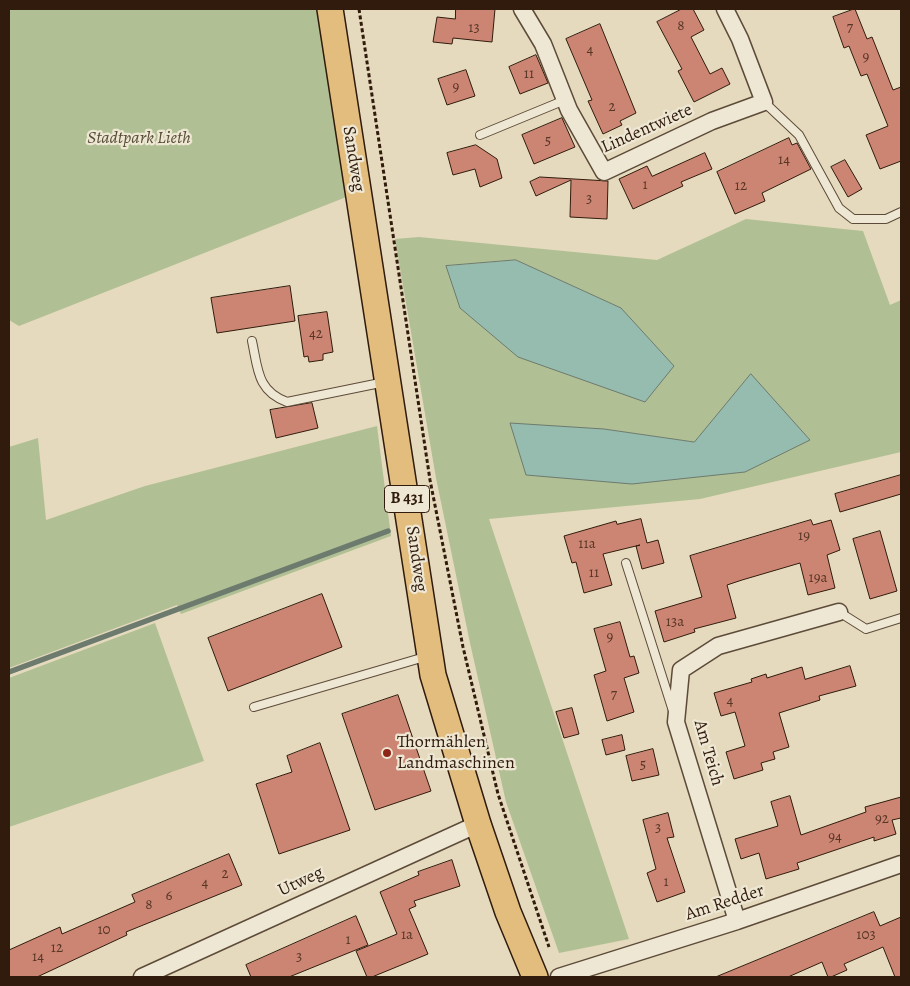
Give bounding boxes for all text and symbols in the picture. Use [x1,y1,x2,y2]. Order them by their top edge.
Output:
house number: 8 [677,17,685,35]
house number: 13 [468,19,480,37]
house number: 7 [847,19,853,37]
house number: 4 [587,41,593,59]
house number: 9 [863,48,869,66]
house number: 11 [524,65,534,83]
house number: 9 [453,78,459,96]
house number: 2 [608,98,616,116]
street label: Lindentwiete [598,99,696,159]
street label: Sandweg [337,125,369,193]
park label: Stadtpark Lieth [87,128,191,150]
house number: 5 [545,132,551,150]
house number: 14 [778,151,790,169]
house number: 1 [642,176,648,194]
house number: 12 [735,177,747,195]
house number: 3 [586,190,592,208]
house number: 42 [309,325,323,343]
road number: B 431 [384,486,430,512]
street label: Sandweg [401,525,431,593]
house number: 19 [798,527,810,545]
house number: 11a [578,535,596,553]
house number: 11 [589,564,599,582]
house number: 19a [809,569,827,587]
house number: 13a [666,613,684,631]
house number: 9 [607,628,613,646]
house number: 7 [611,686,617,704]
house number: 4 [727,692,733,710]
street label: Am Teich [688,717,728,789]
place label: Thormählen Landmaschinen [397,732,515,774]
marker: Thormählen Landmaschinen [381,747,393,759]
house number: 5 [640,756,646,774]
house number: 92 [875,810,889,828]
house number: 3 [655,819,661,837]
house number: 94 [828,828,842,846]
street label: Utweg [275,862,327,902]
house number: 2 [221,865,229,883]
house number: 1 [663,873,669,891]
house number: 4 [202,874,208,892]
street label: Am Redder [683,880,767,926]
house number: 6 [166,887,172,905]
house number: 8 [145,896,153,914]
house number: 10 [97,921,111,939]
house number: 1a [401,926,413,944]
house number: 103 [856,926,876,944]
house number: 1 [345,931,351,949]
house number: 12 [51,939,63,957]
house number: 14 [32,948,44,966]
house number: 3 [296,948,302,966]

